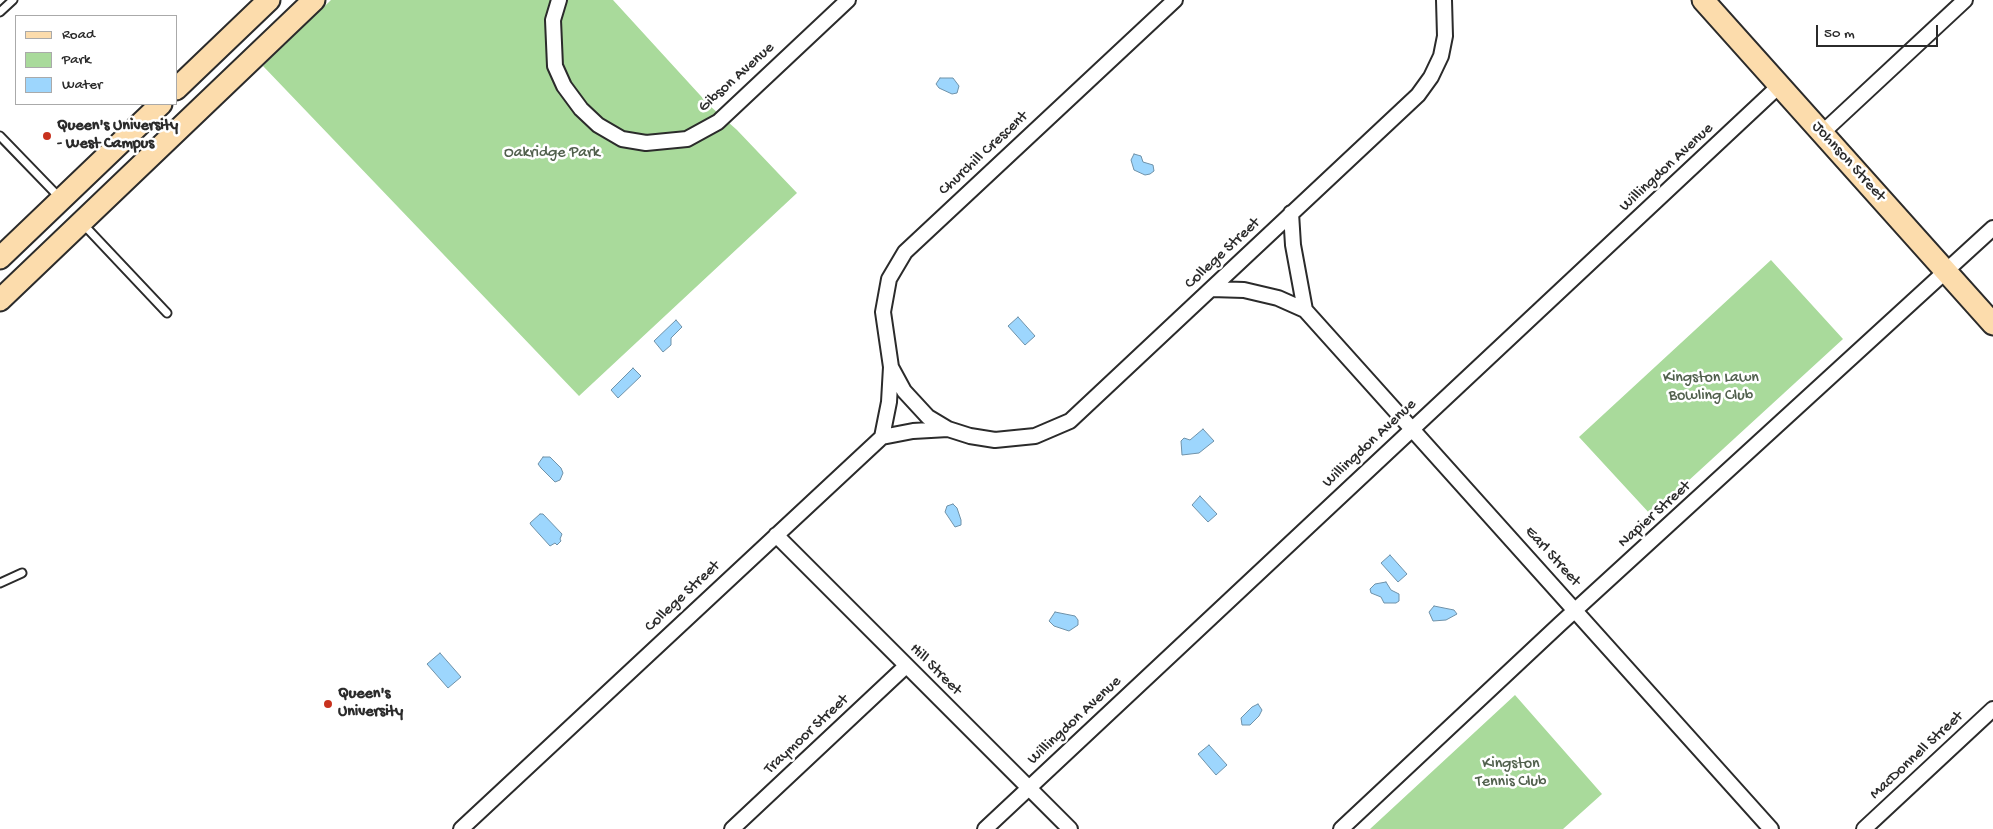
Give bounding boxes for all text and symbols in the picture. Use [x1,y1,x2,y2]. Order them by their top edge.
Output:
legend [15,15,178,105]
scale bar [1818,15,1940,47]
text: 50 m [1824,25,1855,43]
text: Road [62,26,95,44]
street label: Gibson Avenue [695,39,779,117]
text: Park [62,51,91,69]
text: Water [62,76,102,94]
street label: Churchill Crescent [935,108,1033,200]
place label: Queen's University - West Campus [57,117,178,155]
street label: Johnson Street [1807,118,1889,206]
street label: Willingdon Avenue [1616,120,1718,216]
marker: Queen's University - West Campus [41,130,53,142]
park label: Oakridge Park [504,144,600,164]
street label: College Street [1181,214,1265,294]
park label: Kingston Lawn Bowling Club [1663,369,1759,407]
street label: Willingdon Avenue [1319,396,1421,492]
street label: Napier Street [1615,477,1695,553]
street label: Earl Street [1520,523,1584,591]
street label: College Street [641,557,725,637]
street label: Hill Street [905,640,965,700]
street label: Willingdon Avenue [1024,673,1126,769]
place label: Queen's University [338,685,403,723]
street label: Traymoor Street [761,691,853,779]
marker: Queen's University [322,698,334,710]
street label: MacDonnell Street [1866,708,1968,804]
park label: Kingston Tennis Club [1476,755,1546,793]

